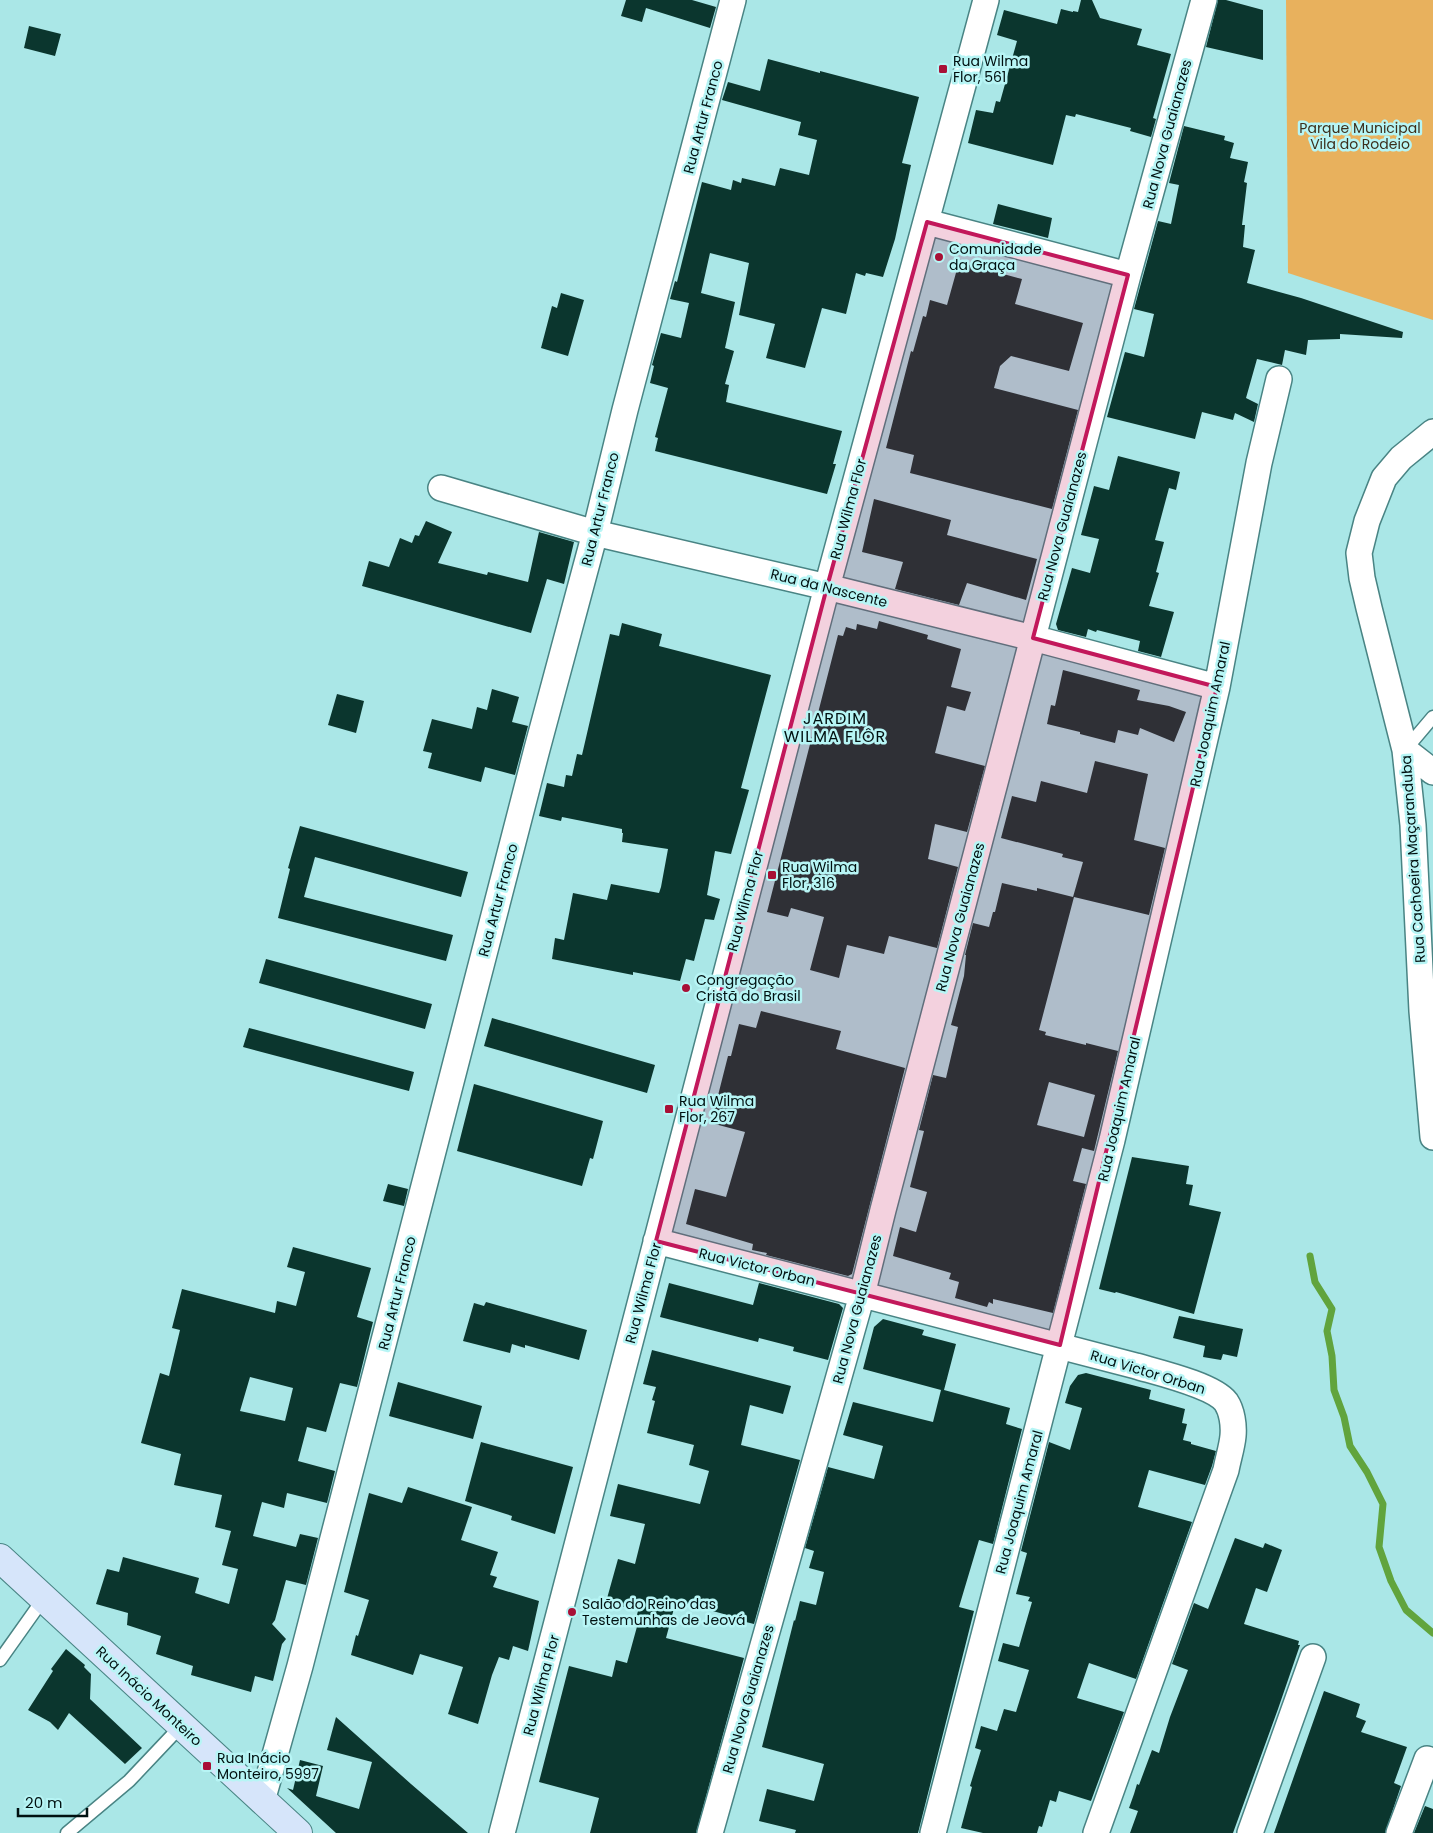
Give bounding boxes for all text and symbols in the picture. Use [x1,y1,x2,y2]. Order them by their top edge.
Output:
place label: Rua Wilma Flor, 561 [953,51,1028,87]
street label: Rua Nova Guaianazes [1137,57,1197,211]
street label: Rua Artur Franco [678,58,728,176]
marker: Rua Wilma Flor, 561 [937,63,949,75]
park label: Parque Municipal Vila do Rodeio [1299,118,1421,154]
place label: Comunidade da Graça [949,239,1042,275]
marker: Comunidade da Graça [933,251,945,263]
street label: Rua Nova Guaianazes [1032,449,1092,603]
street label: Rua Artur Franco [576,450,624,568]
street label: Rua Wilma Flor [825,456,871,562]
street label: Rua da Nascente [768,564,890,612]
street label: Rua Joaquim Amaral [1185,640,1235,788]
district label: JARDIM WILMA FLÔR [784,707,886,748]
street label: Rua Cachoeira Maçaranduba [1396,754,1430,964]
street label: Rua Nova Guaianazes [930,840,990,994]
street label: Rua Artur Franco [473,841,523,959]
street label: Rua Wilma Flor [722,848,768,954]
place label: Rua Wilma Flor, 316 [782,857,857,893]
marker: Rua Wilma Flor, 316 [766,869,778,881]
place label: Congregação Cristã do Brasil [696,970,801,1006]
marker: Congregação Cristã do Brasil [680,982,692,994]
street label: Rua Joaquim Amaral [1093,1035,1145,1183]
place label: Rua Wilma Flor, 267 [679,1091,754,1127]
marker: Rua Wilma Flor, 267 [663,1103,675,1115]
street label: Rua Nova Guaianazes [827,1232,887,1386]
street label: Rua Artur Franco [373,1234,421,1352]
street label: Rua Wilma Flor [620,1240,666,1346]
street label: Rua Victor Orban [697,1243,817,1291]
street label: Rua Victor Orban [1088,1345,1208,1399]
street label: Rua Joaquim Amaral [990,1428,1048,1576]
place label: Salão do Reino das Testemunhas de Jeová [582,1594,745,1630]
marker: Salão do Reino das Testemunhas de Jeová [566,1606,578,1618]
street label: Rua Nova Guaianazes [717,1622,779,1776]
street label: Rua Wilma Flor [518,1632,564,1738]
street label: Rua Inácio Monteiro [92,1641,207,1751]
place label: Rua Inácio Monteiro, 5997 [217,1748,319,1784]
marker: Rua Inácio Monteiro, 5997 [201,1760,213,1772]
scale bar [18,1786,86,1818]
text: 20 m [25,1792,63,1813]

